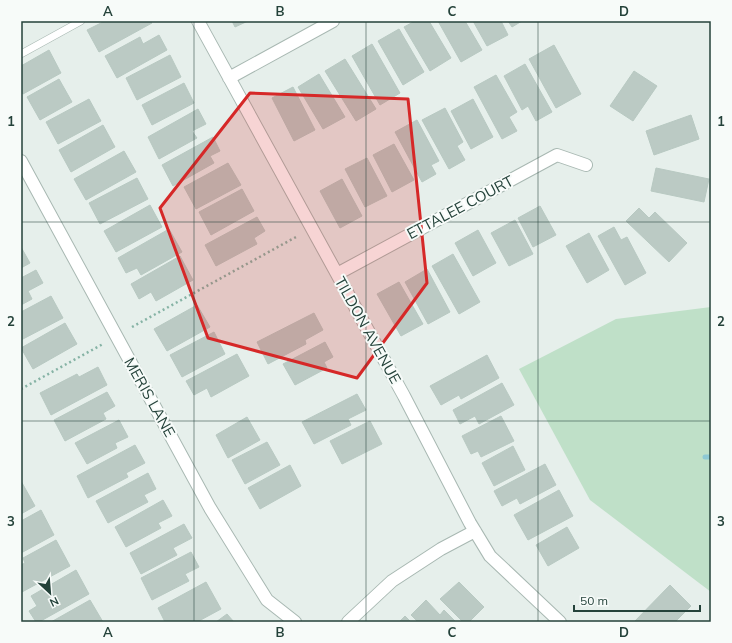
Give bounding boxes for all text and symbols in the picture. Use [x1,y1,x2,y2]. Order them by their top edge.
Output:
text: A [103,3,113,19]
text: B [276,3,285,19]
text: C [448,3,457,19]
text: D [619,3,629,19]
text: 1 [7,113,15,129]
text: 1 [717,113,725,129]
street label: ETTALEE COURT [403,171,517,243]
street label: TILDON AVENUE [331,273,405,387]
text: 2 [7,313,15,329]
text: 2 [717,313,725,329]
street label: MERIS LANE [120,354,180,440]
text: 3 [7,513,15,529]
text: 3 [717,513,725,529]
north arrow [30,573,70,613]
scale bar [574,587,700,613]
text: 50 m [580,593,608,608]
text: N [48,594,61,610]
text: A [103,624,113,640]
text: B [276,624,285,640]
text: C [448,624,457,640]
text: D [619,624,629,640]

